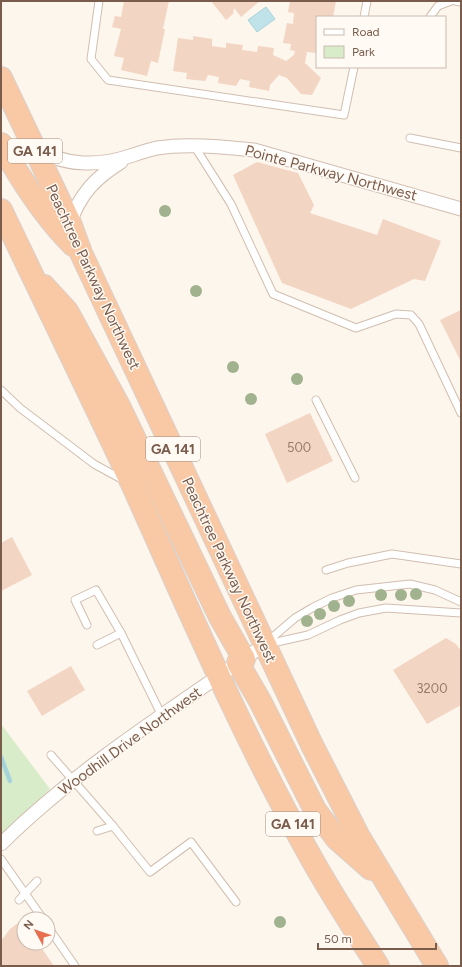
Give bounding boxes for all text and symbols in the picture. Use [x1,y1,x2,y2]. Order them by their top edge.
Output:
legend [316,16,446,68]
text: Road [352,25,380,39]
text: Park [352,45,375,59]
road number: GA 141 [8,139,62,163]
street label: Pointe Parkway Northwest [243,141,419,205]
street label: Peachtree Parkway Northwest [42,181,144,373]
road number: GA 141 [146,437,200,461]
house number: 500 [287,440,311,455]
street label: Peachtree Parkway Northwest [178,474,280,666]
house number: 3200 [416,681,448,696]
street label: Woodhill Drive Northwest [55,683,205,799]
road number: GA 141 [266,812,320,836]
north arrow [16,911,56,951]
text: N [21,917,36,932]
scale bar [318,925,436,951]
text: 50 m [324,932,352,946]

